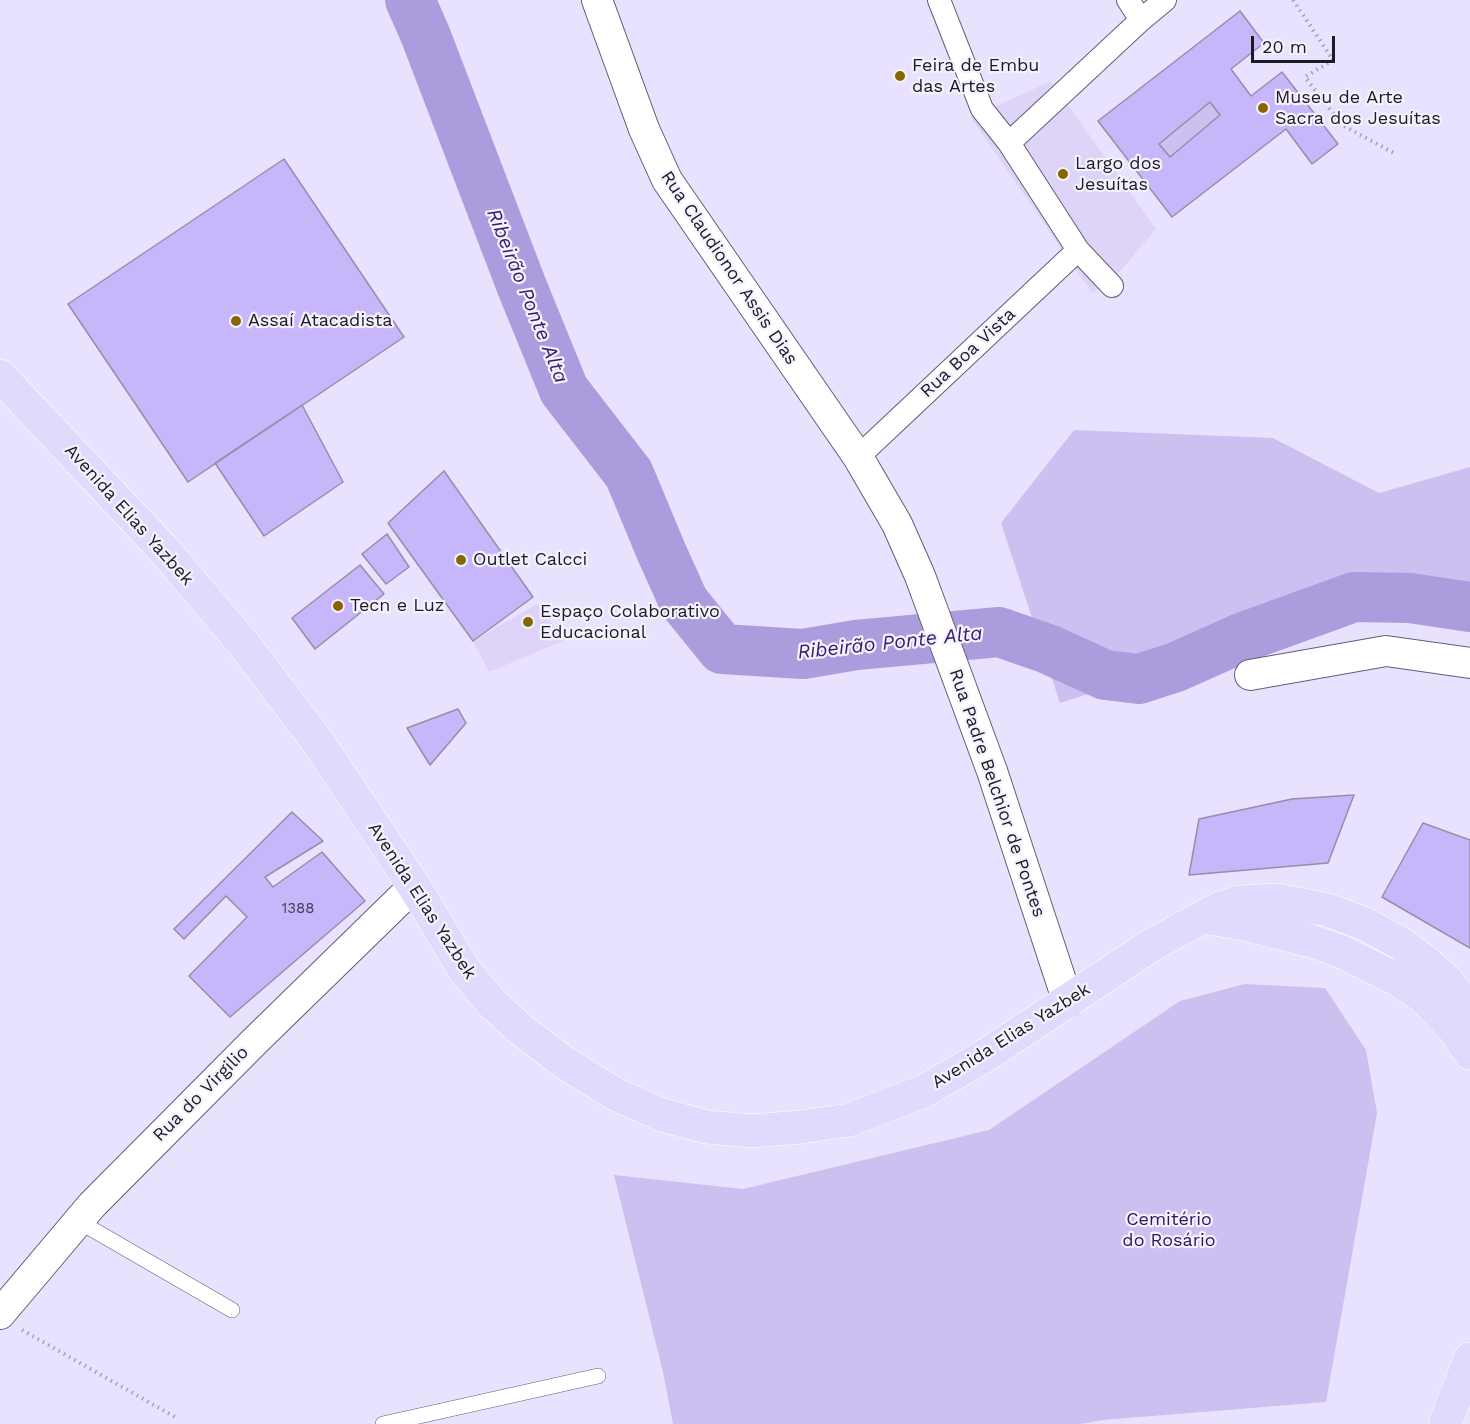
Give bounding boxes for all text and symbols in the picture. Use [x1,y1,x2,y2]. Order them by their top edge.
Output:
scale bar [1254,24,1338,62]
text: 20 m [1262,36,1307,57]
place label: Feira de Embu das Artes [912,55,1039,98]
marker: Feira de Embu das Artes [893,69,907,83]
place label: Museu de Arte Sacra dos Jesuítas [1275,87,1441,130]
marker: Museu de Arte Sacra dos Jesuítas [1256,101,1270,115]
place label: Largo dos Jesuítas [1075,153,1161,195]
street label: Rua Claudionor Assis Dias [656,167,802,369]
marker: Largo dos Jesuítas [1056,167,1070,181]
water label: Ribeirão Ponte Alta [481,205,573,387]
street label: Rua Boa Vista [916,304,1020,402]
place label: Assaí Atacadista [248,310,392,332]
marker: Assaí Atacadista [229,314,243,328]
street label: Avenida Elias Yazbek [60,440,198,590]
place label: Outlet Calcci [473,549,587,571]
marker: Outlet Calcci [454,553,468,567]
place label: Tecn e Luz [350,595,444,617]
marker: Tecn e Luz [331,599,345,613]
place label: Espaço Colaborativo Educacional [540,601,720,644]
marker: Espaço Colaborativo Educacional [521,615,535,629]
water label: Ribeirão Ponte Alta [796,621,984,665]
street label: Rua Padre Belchior de Pontes [944,666,1050,920]
street label: Avenida Elias Yazbek [363,819,481,983]
house number: 1388 [281,900,315,918]
street label: Avenida Elias Yazbek [928,978,1094,1094]
street label: Rua do Virgilio [149,1042,253,1146]
park label: Cemitério do Rosário [1122,1209,1216,1252]

